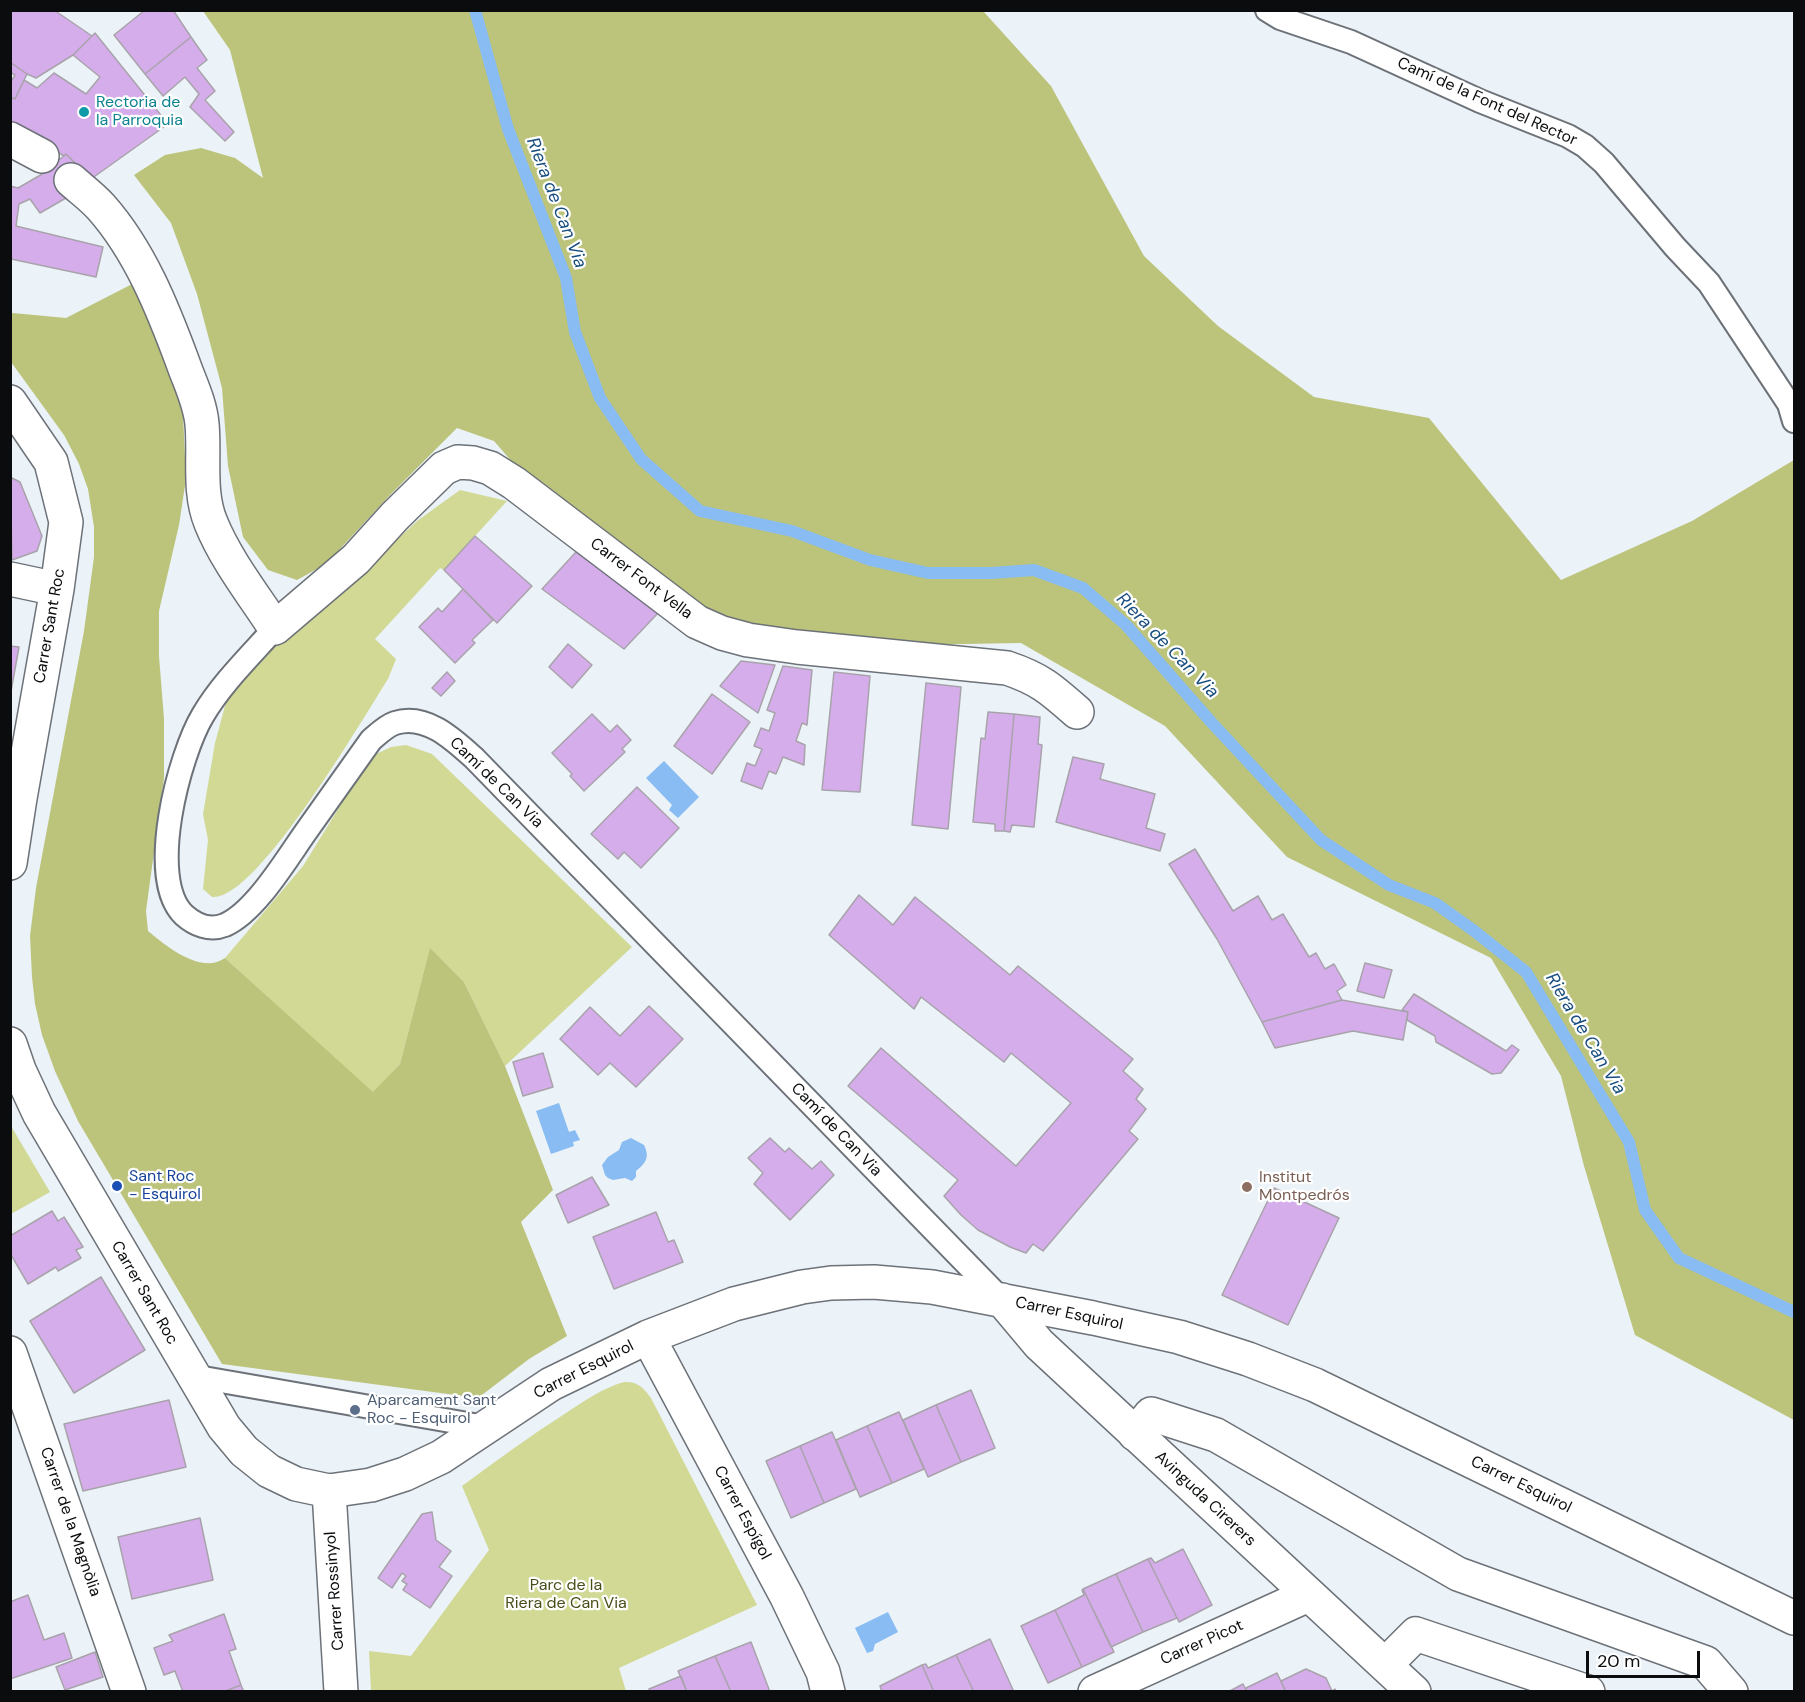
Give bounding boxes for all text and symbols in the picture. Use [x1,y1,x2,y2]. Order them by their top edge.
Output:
street label: Camí de la Font del Rector [1394,54,1580,150]
place label: Rectoria de la Parroquia [96,93,183,131]
marker: Rectoria de la Parroquia [77,105,91,119]
water label: Riera de Can Via [521,135,591,271]
street label: Carrer Font Vella [586,534,696,624]
street label: Carrer Sant Roc [30,567,70,685]
water label: Riera de Can Via [1111,589,1223,703]
street label: Camí de Can Via [445,734,547,832]
water label: Riera de Can Via [1540,969,1630,1099]
street label: Camí de Can Via [787,1079,885,1181]
place label: Sant Roc - Esquirol [129,1167,201,1205]
place label: Institut Montpedrós [1259,1168,1350,1206]
marker: Sant Roc - Esquirol [110,1179,124,1193]
marker: Institut Montpedrós [1240,1180,1254,1194]
street label: Carrer Sant Roc [107,1238,181,1348]
street label: Carrer Esquirol [1013,1293,1125,1335]
street label: Carrer Esquirol [531,1337,637,1403]
place label: Aparcament Sant Roc - Esquirol [367,1391,496,1429]
marker: Aparcament Sant Roc - Esquirol [348,1403,362,1417]
street label: Carrer de la Magnòlia [35,1445,105,1599]
street label: Avinguda Cirerers [1151,1447,1259,1551]
street label: Carrer Esquirol [1467,1452,1575,1518]
street label: Carrer Espígol [709,1463,775,1563]
street label: Carrer Rossinyol [321,1531,349,1651]
park label: Parc de la Riera de Can Via [505,1576,627,1614]
street label: Carrer Picot [1158,1616,1246,1670]
scale bar [1589,1639,1703,1677]
text: 20 m [1597,1649,1640,1673]

